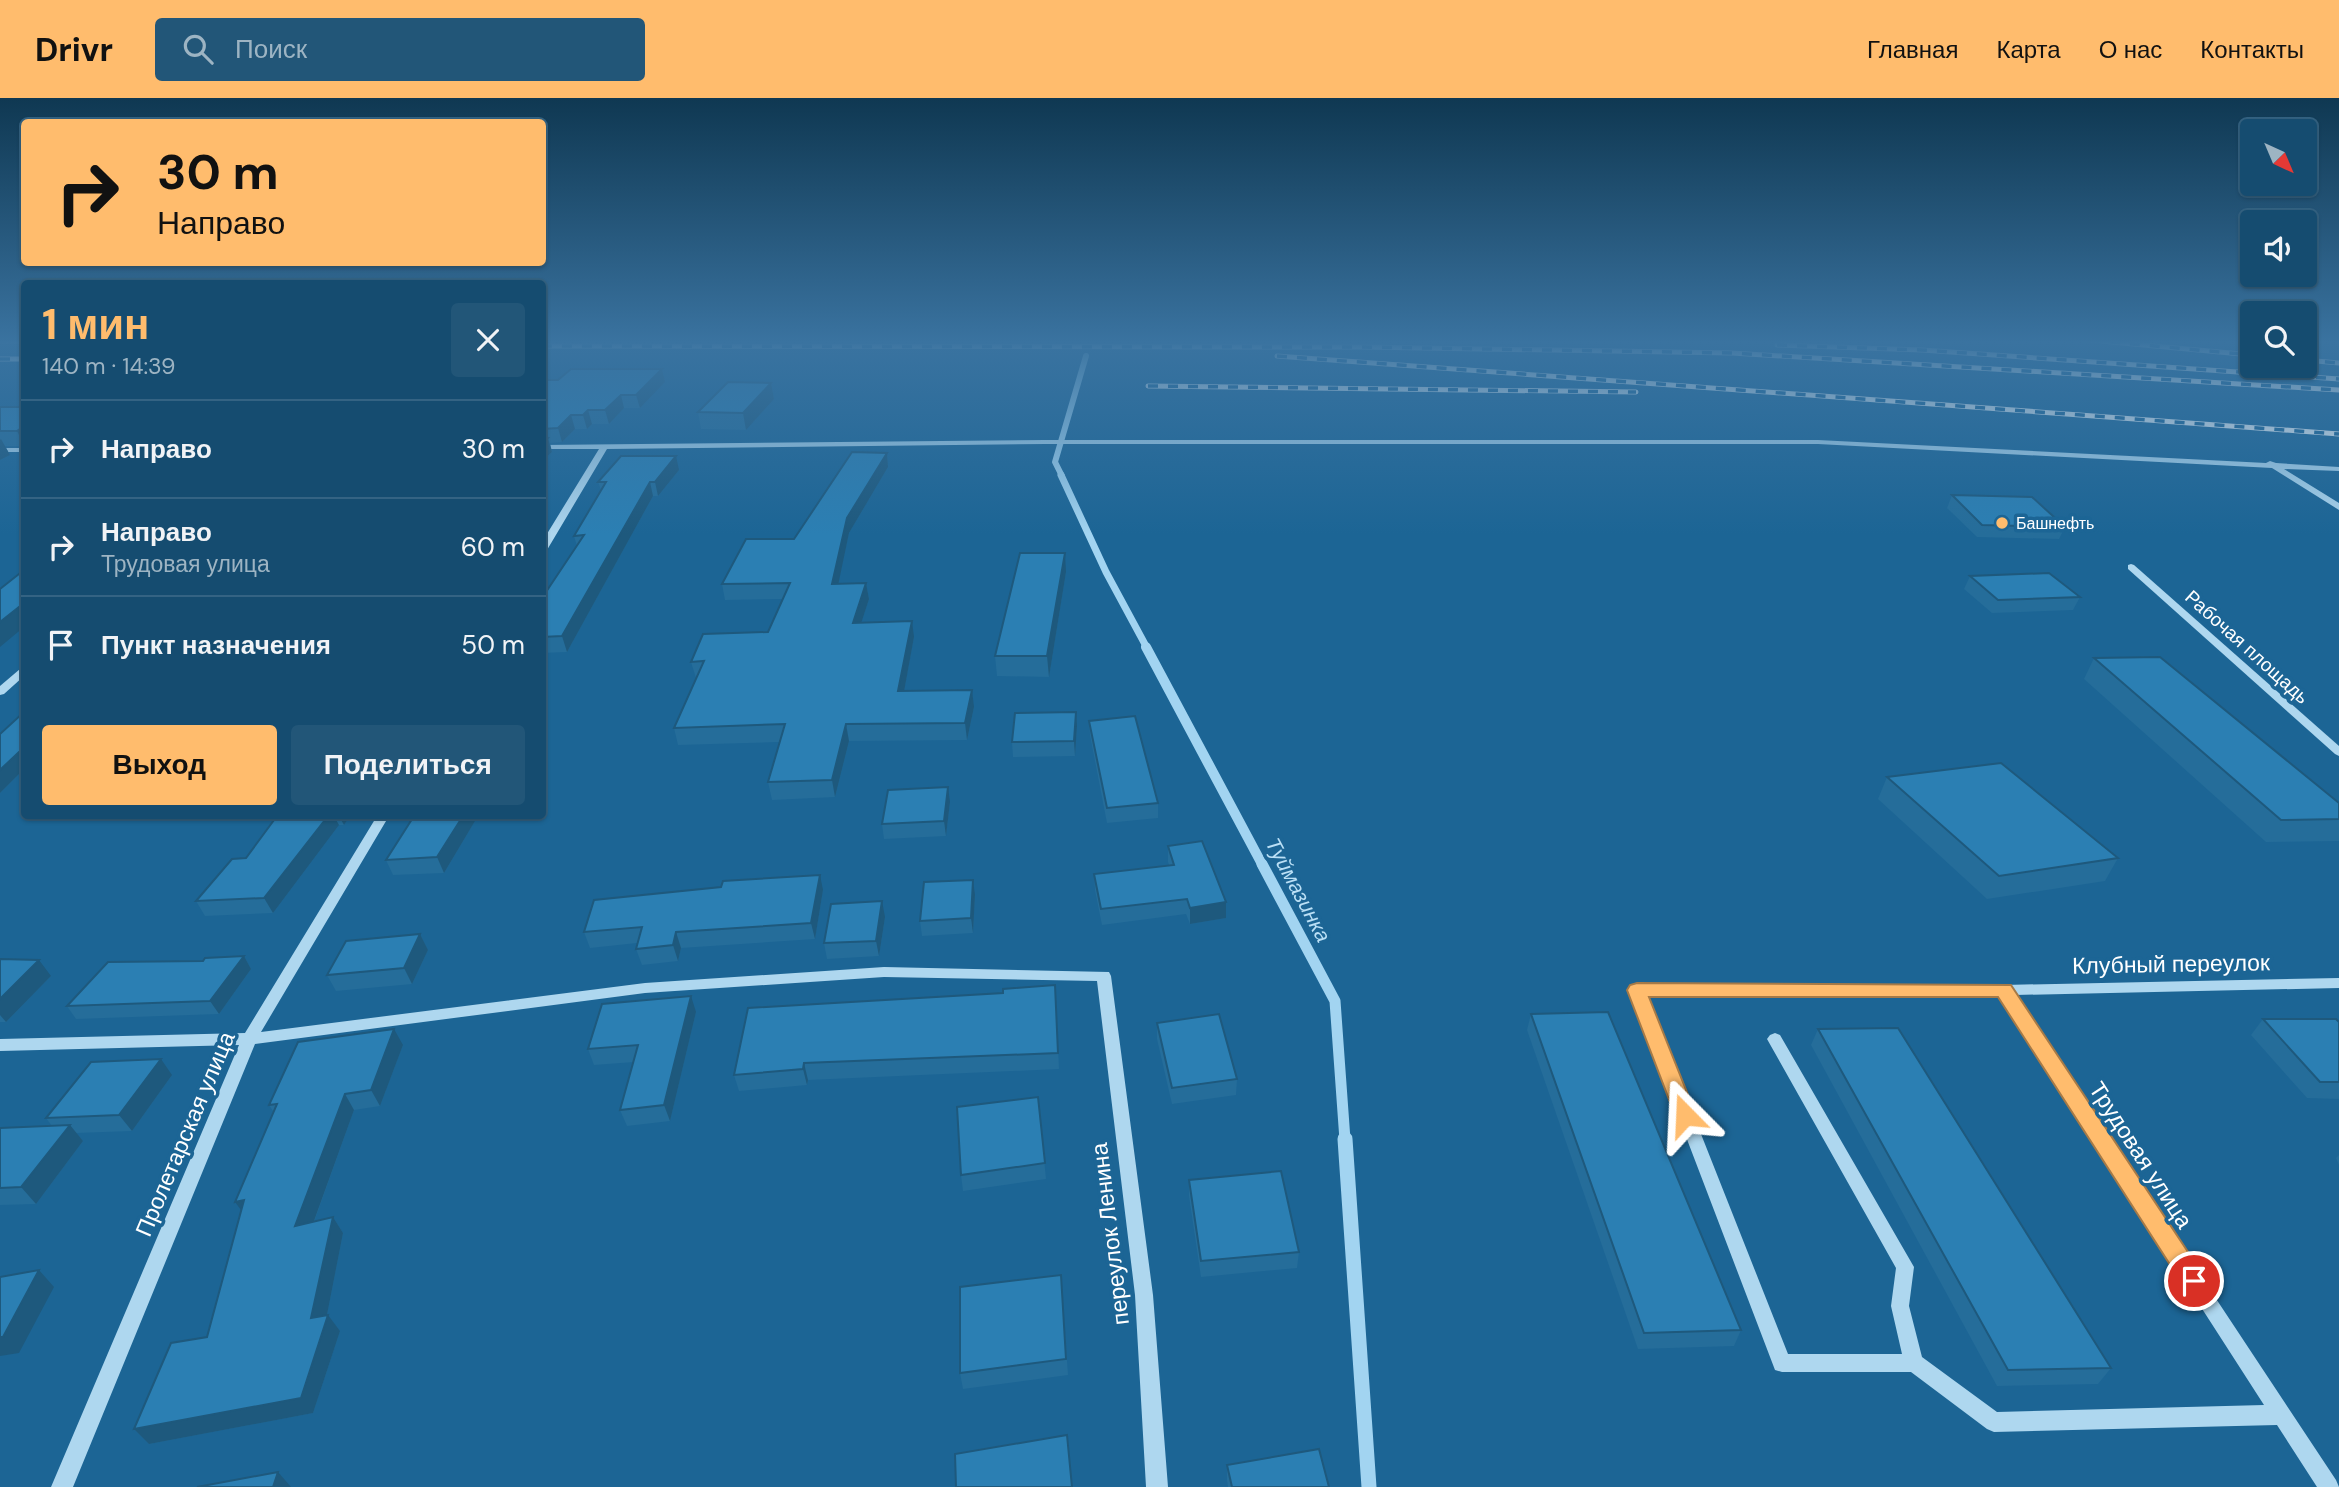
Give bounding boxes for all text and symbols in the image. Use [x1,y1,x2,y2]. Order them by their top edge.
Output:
search box [155,18,645,81]
text: Drivr [35,28,113,71]
icon: search [179,30,217,68]
text: Поиск [235,32,307,66]
text: Главная [1867,34,1958,65]
text: Карта [1996,34,2061,65]
text: О нас [2099,34,2162,65]
text: Контакты [2200,34,2304,65]
north arrow [2240,119,2317,196]
map controls [2240,119,2317,378]
text: 30 m [157,140,279,204]
icon: right [42,147,133,238]
text: Направо [157,202,285,244]
button: sound [2240,210,2317,287]
text: 1 мин [42,297,149,352]
button: search [2240,301,2317,378]
button: close [451,303,525,377]
text: 140 m · 14:39 [42,351,175,381]
icon: right [42,430,80,468]
text: Направо [101,432,212,466]
text: 30 m [462,432,525,466]
place label: Башнефть [2016,513,2094,534]
text: Направо [101,515,212,549]
marker: Башнефть [1994,515,2010,531]
icon: right [42,528,80,566]
text: 60 m [461,530,525,564]
text: Трудовая улица [101,549,270,579]
street label: Рабочая площадь [2180,585,2314,709]
icon: arrive [42,626,80,664]
text: Пункт назначения [101,628,331,662]
text: 50 m [461,628,525,662]
button: Выход [42,725,277,805]
button: Поделиться [291,725,525,805]
water label: Туймазинка [1259,833,1337,947]
street label: Клубный переулок [2072,947,2271,981]
street label: Пролетарская улица [128,1027,242,1241]
street label: Трудовая улица [2082,1076,2200,1234]
position arrow [1648,1078,1722,1152]
street label: переулок Ленина [1084,1141,1136,1327]
pin [2164,1251,2224,1311]
icon: arrive [2175,1262,2213,1300]

